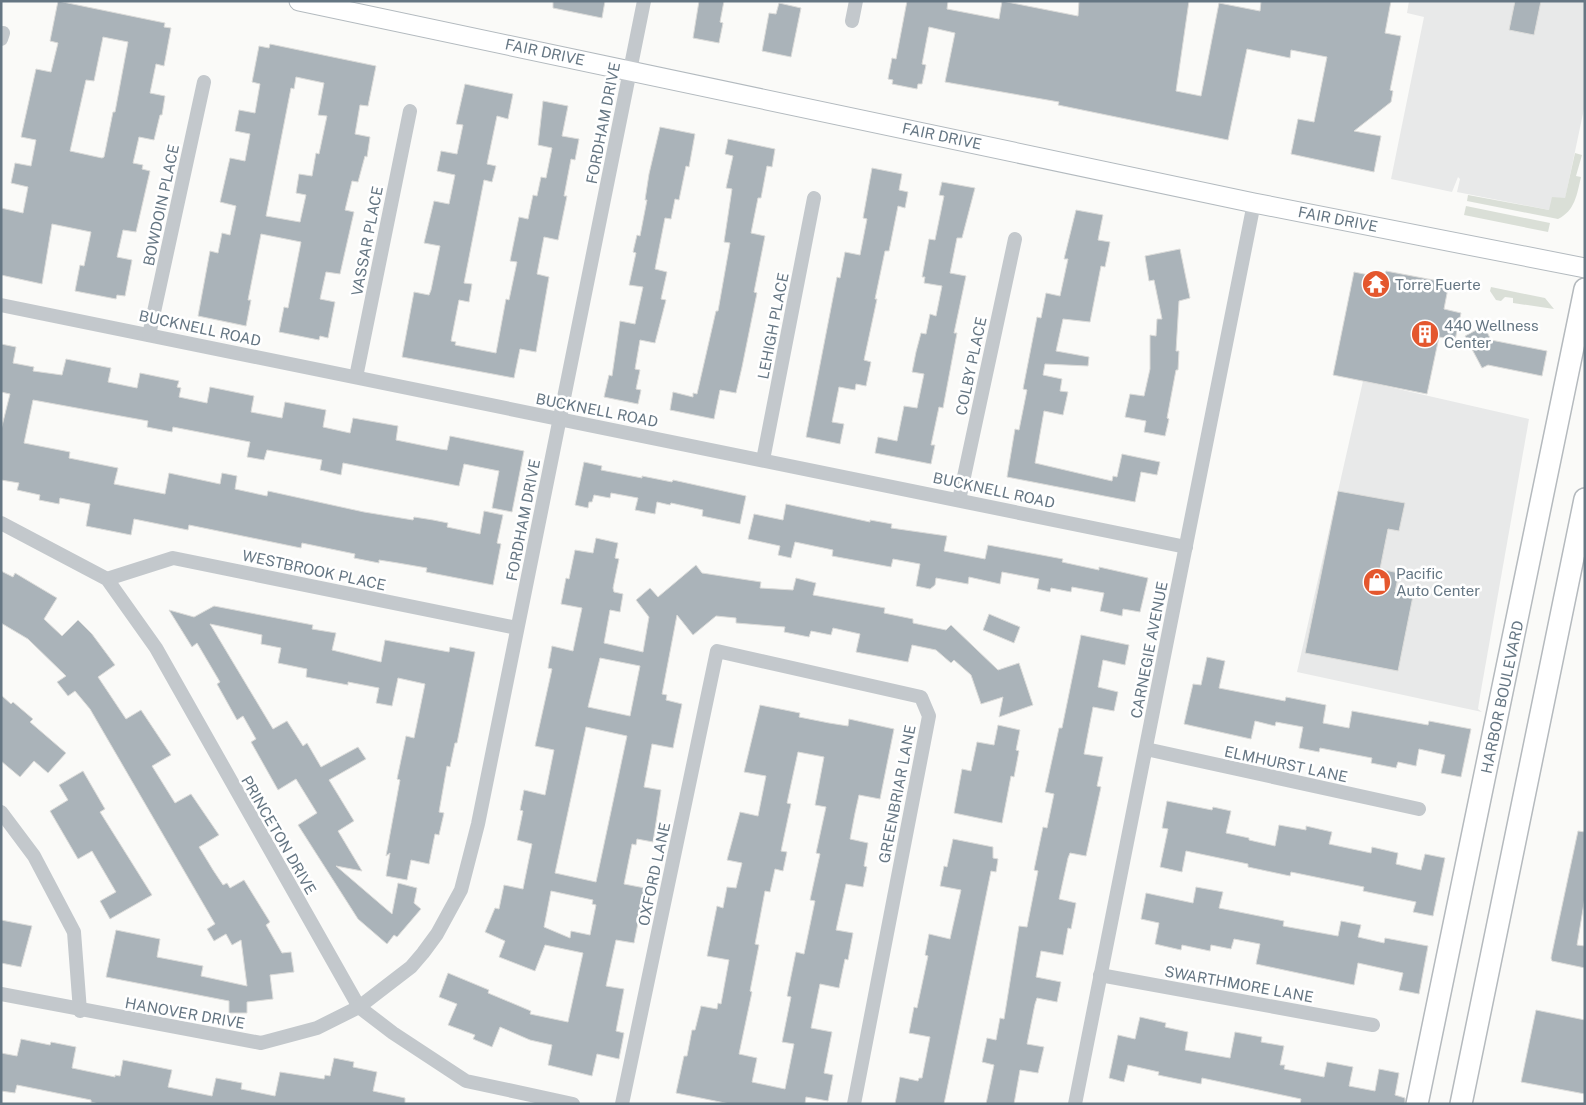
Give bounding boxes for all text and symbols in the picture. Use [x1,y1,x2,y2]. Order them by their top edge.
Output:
street label: FAIR DRIVE [504,35,586,69]
street label: FORDHAM DRIVE [583,61,623,185]
street label: FAIR DRIVE [901,119,983,153]
street label: BOWDOIN PLACE [140,143,182,267]
street label: VASSAR PLACE [348,185,386,297]
street label: FAIR DRIVE [1297,203,1379,235]
temple icon: Torre Fuerte [1361,269,1391,299]
street label: LEHIGH PLACE [754,271,792,381]
place label: Torre Fuerte [1395,276,1481,293]
street label: BUCKNELL ROAD [137,307,263,349]
street label: COLBY PLACE [952,315,990,417]
place label: 440 Wellness Center [1444,317,1539,351]
building icon: 440 Wellness Center [1410,319,1440,349]
street label: BUCKNELL ROAD [534,390,660,430]
street label: FORDHAM DRIVE [503,458,543,582]
street label: BUCKNELL ROAD [931,469,1057,511]
street label: WESTBROOK PLACE [241,546,387,594]
place label: Pacific Auto Center [1396,565,1480,599]
shop icon: Pacific Auto Center [1362,567,1392,597]
street label: CARNEGIE AVENUE [1127,580,1171,720]
street label: HARBOR BOULEVARD [1477,619,1527,775]
street label: GREENBRIAR LANE [875,723,919,865]
street label: ELMHURST LANE [1223,743,1349,785]
street label: PRINCETON DRIVE [238,773,320,897]
street label: OXFORD LANE [635,821,673,927]
street label: SWARTHMORE LANE [1163,963,1315,1005]
street label: HANOVER DRIVE [124,994,246,1032]

